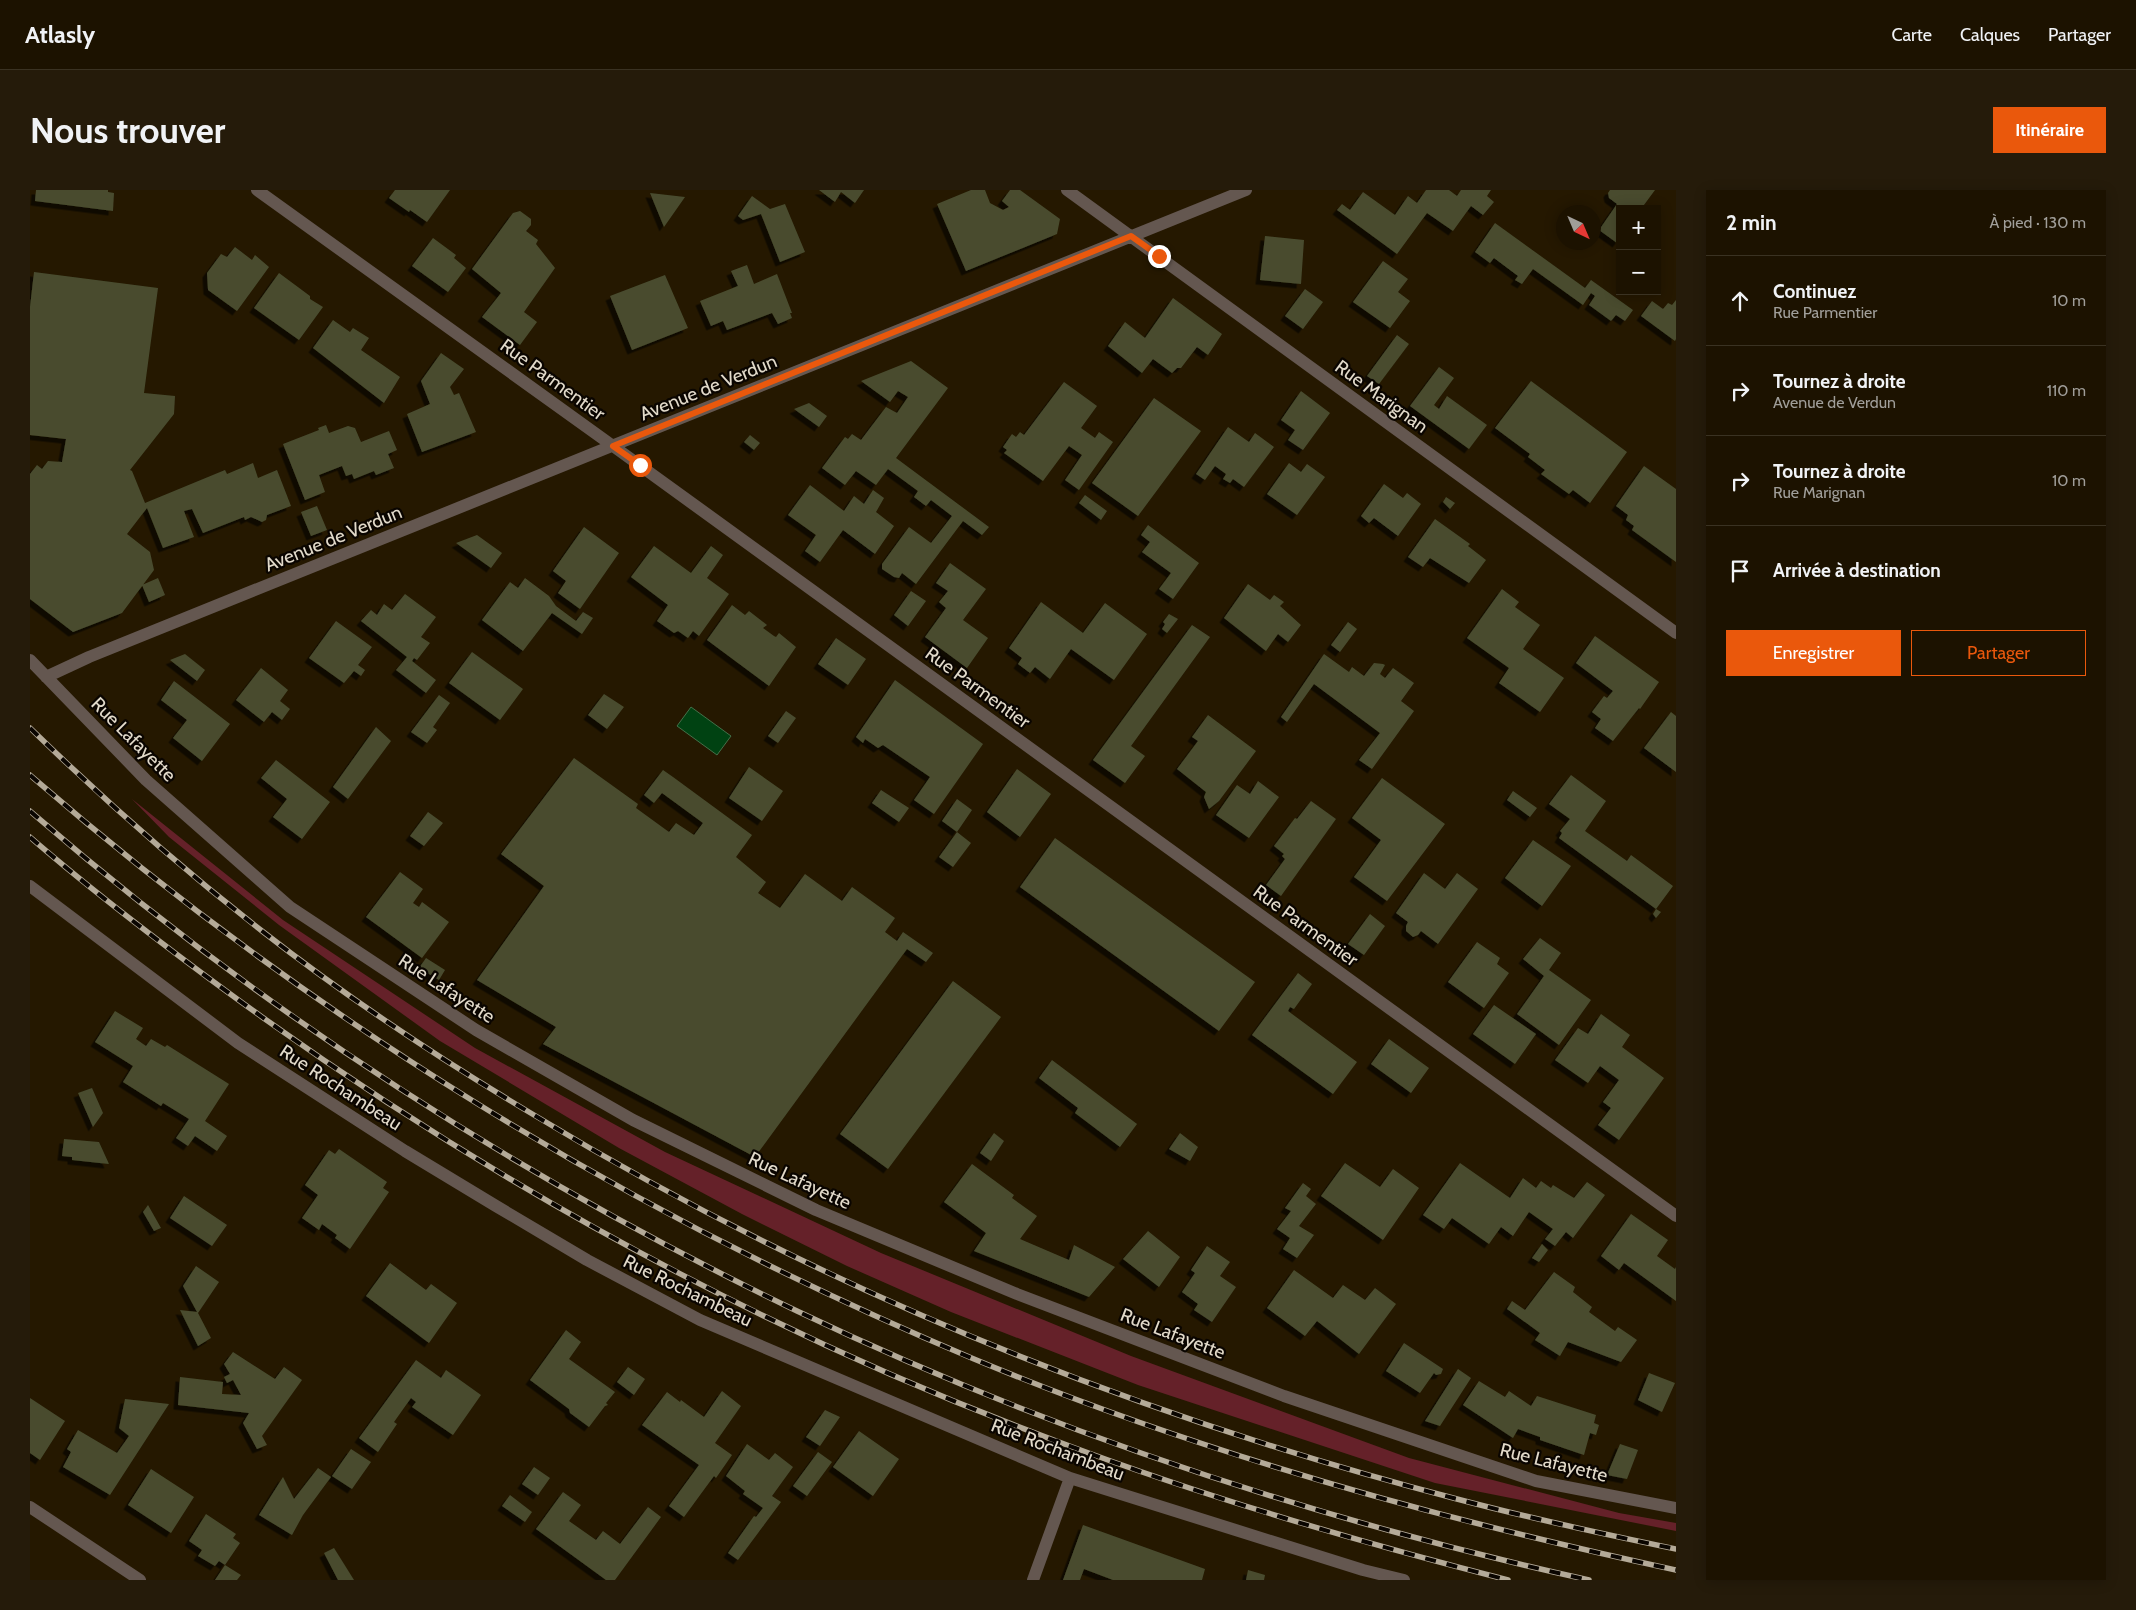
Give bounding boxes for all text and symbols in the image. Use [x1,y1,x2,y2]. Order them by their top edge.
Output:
text: Atlasly [25,20,95,49]
text: Carte [1891,24,1932,46]
text: Calques [1960,24,2020,46]
text: Partager [2048,24,2111,46]
button: Itinéraire [1993,107,2106,153]
text: Nous trouver [30,109,225,152]
north arrow [1556,205,1601,250]
map controls [1616,205,1661,295]
button: + [1616,205,1661,250]
text: 2 min [1726,210,1777,235]
text: À pied · 130 m [1989,213,2086,232]
route end [1148,245,1171,268]
button: − [1616,250,1661,295]
text: Continuez [1773,280,1856,303]
icon: ahead [1726,287,1754,315]
text: 10 m [2052,291,2086,310]
text: Rue Parmentier [1773,303,1877,322]
street label: Rue Parmentier [496,334,610,425]
street label: Avenue de Verdun [636,349,780,425]
street label: Rue Marignan [1331,355,1433,438]
text: Tournez à droite [1773,370,1906,393]
icon: right [1726,377,1754,405]
text: 110 m [2047,381,2086,400]
text: Avenue de Verdun [1773,393,1896,412]
route start [629,454,652,477]
text: Tournez à droite [1773,460,1906,483]
icon: right [1726,467,1754,495]
text: 10 m [2052,471,2086,490]
text: Rue Marignan [1773,483,1865,502]
street label: Avenue de Verdun [261,500,405,576]
icon: arrive [1726,557,1754,585]
text: Arrivée à destination [1773,559,1941,582]
button: Enregistrer [1726,630,1901,676]
button: Partager [1911,630,2086,676]
street label: Rue Parmentier [921,642,1035,733]
street label: Rue Lafayette [87,692,181,787]
street label: Rue Parmentier [1249,880,1363,971]
street label: Rue Lafayette [394,949,499,1028]
street label: Rue Rochambeau [275,1039,406,1135]
street label: Rue Lafayette [745,1147,855,1214]
street label: Rue Rochambeau [619,1249,756,1332]
street label: Rue Lafayette [1117,1303,1229,1364]
street label: Rue Rochambeau [988,1414,1128,1485]
street label: Rue Lafayette [1498,1438,1610,1487]

